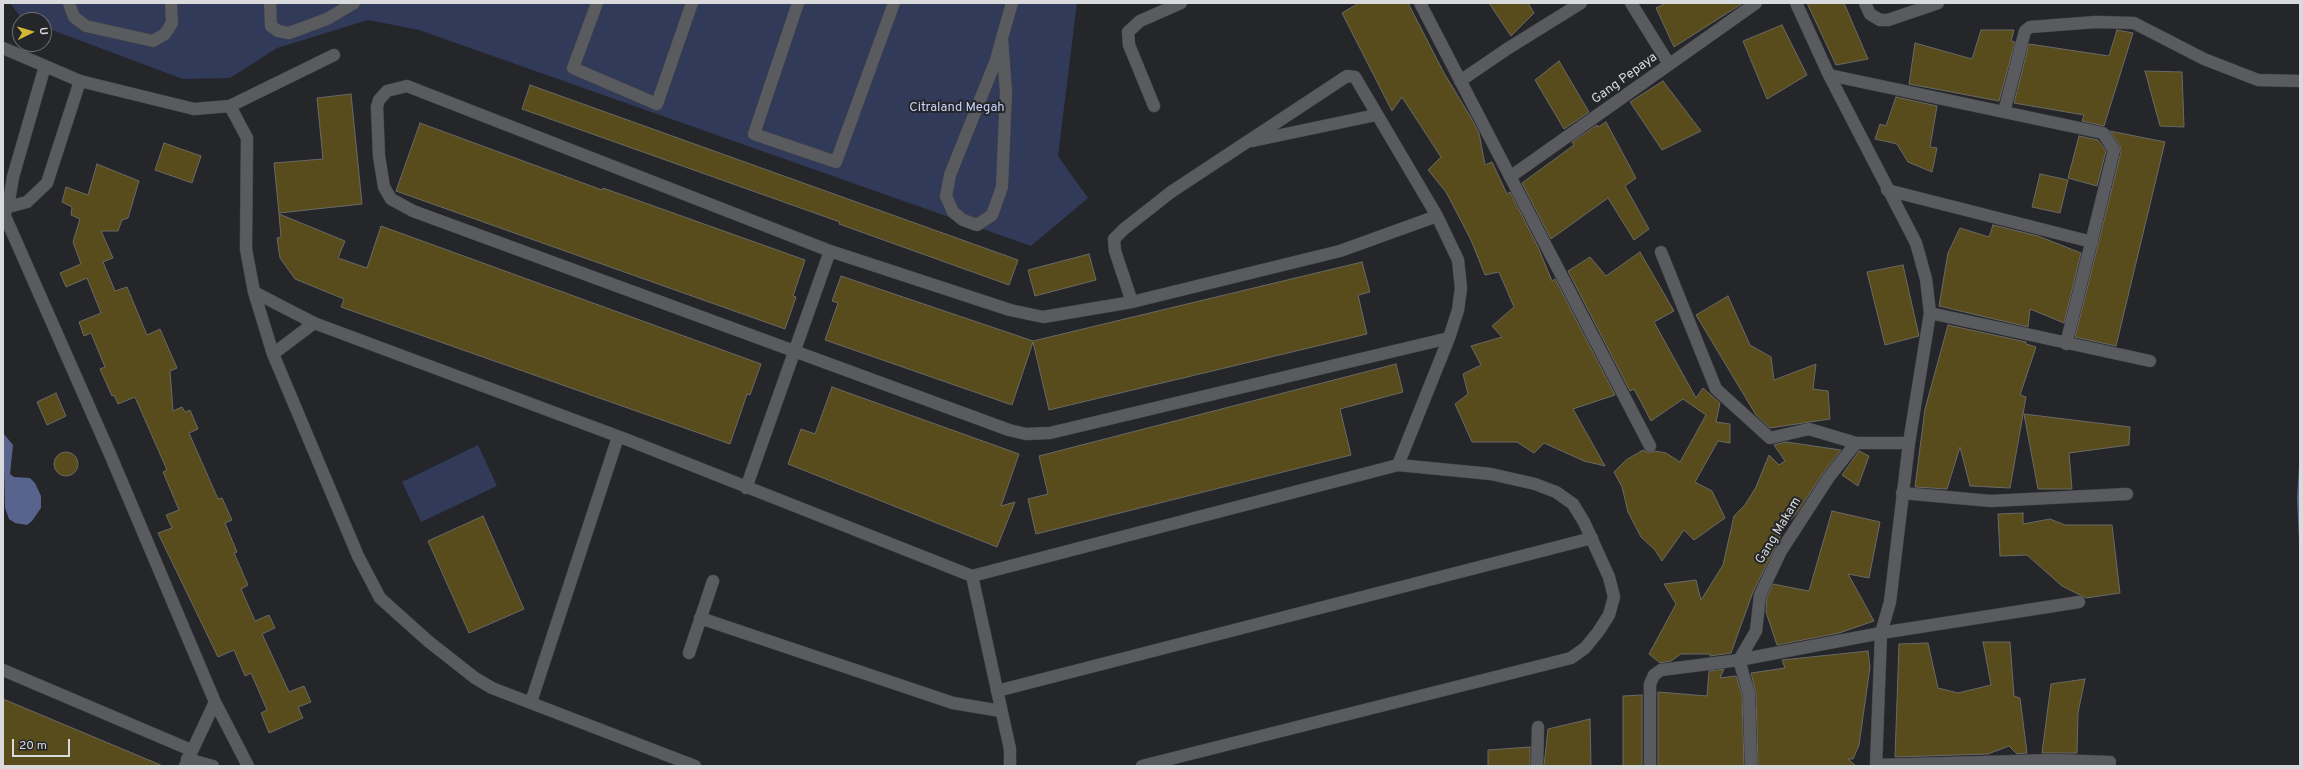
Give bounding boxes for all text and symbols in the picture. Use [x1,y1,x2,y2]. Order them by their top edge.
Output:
north arrow [12,12,52,52]
text: U [36,27,50,36]
street label: Gang Pepaya [1589,50,1661,108]
park label: Citraland Megah [909,100,1005,116]
street label: Gang Makam [1753,495,1805,567]
scale bar [14,731,72,757]
text: 20 m [19,738,47,754]

